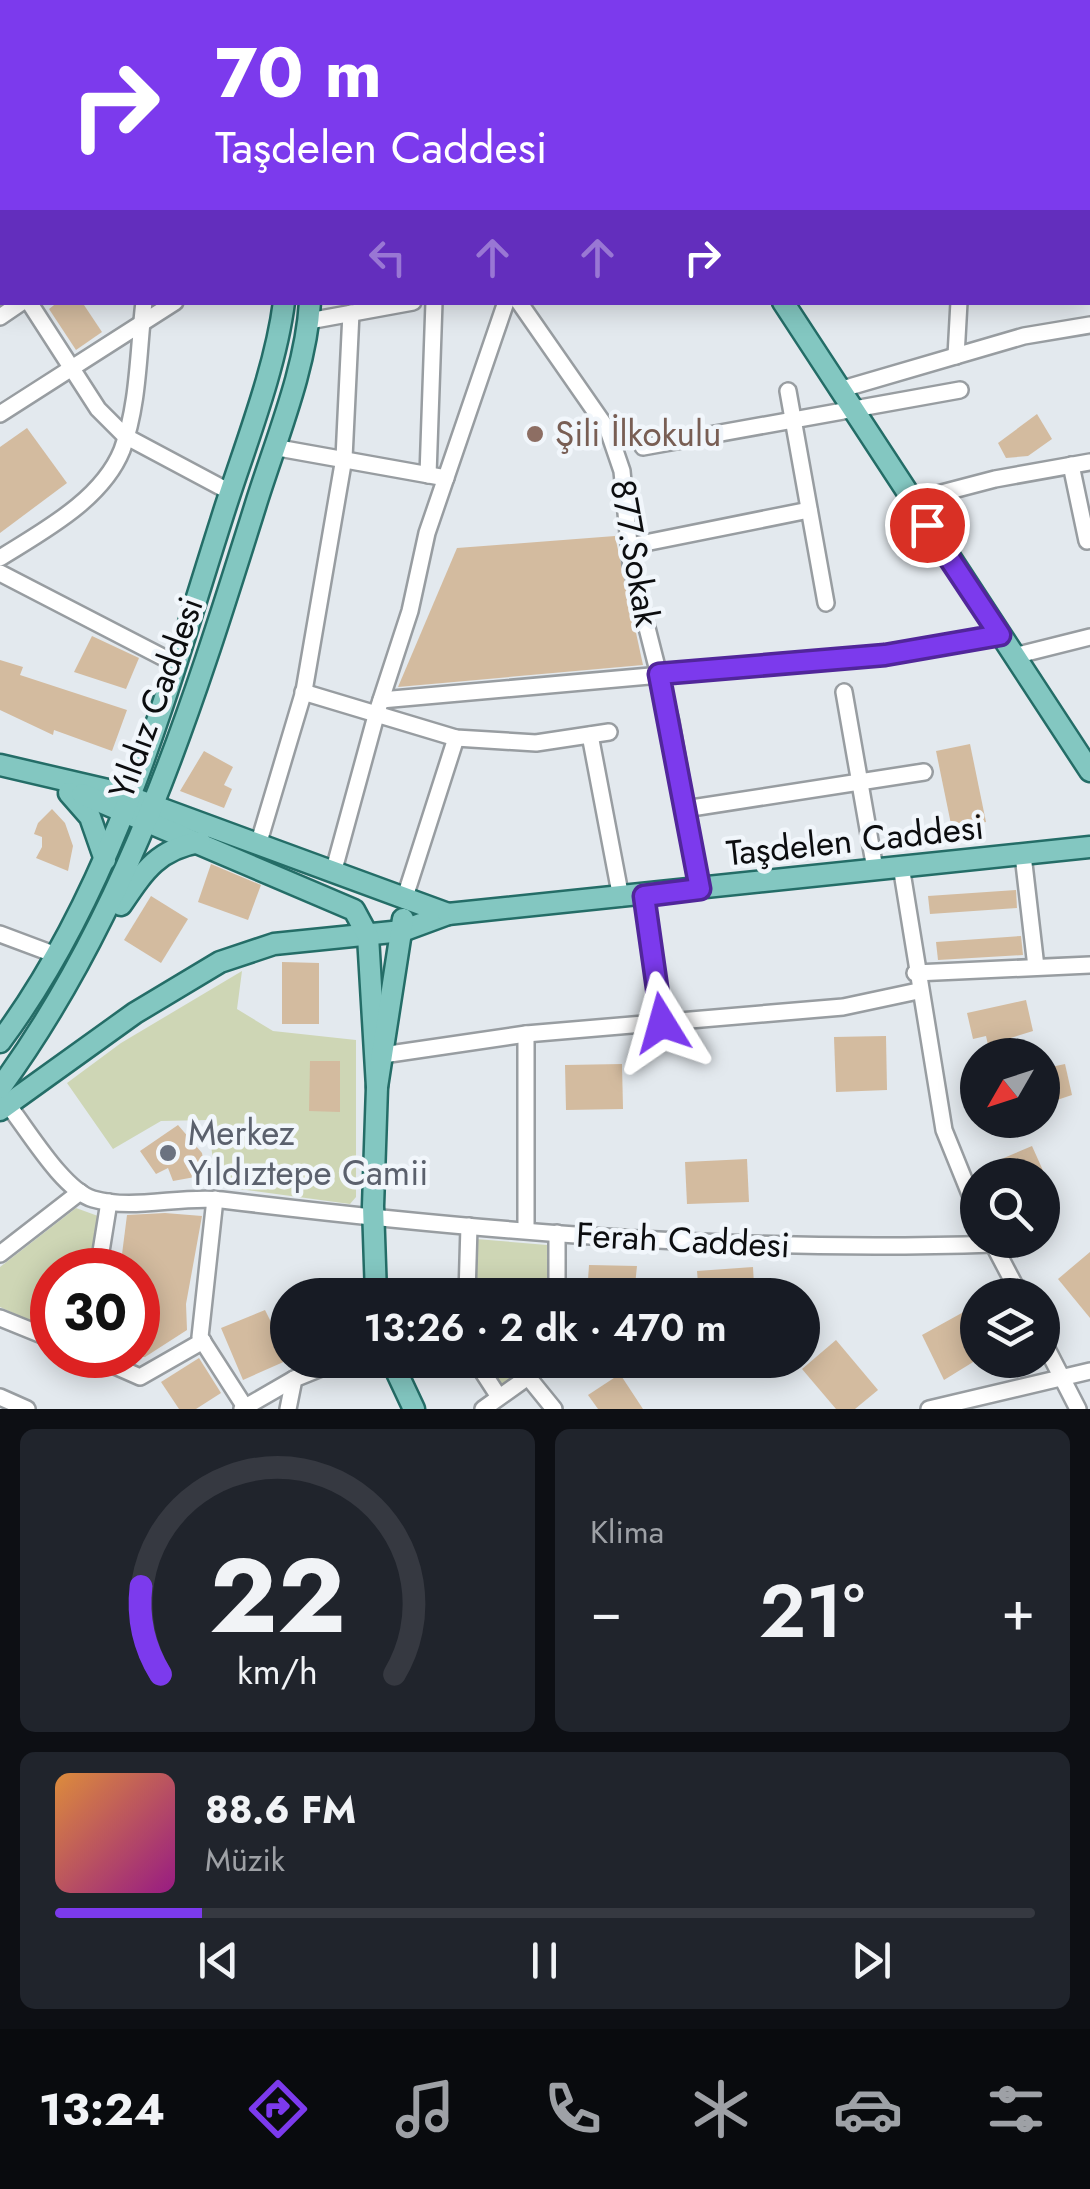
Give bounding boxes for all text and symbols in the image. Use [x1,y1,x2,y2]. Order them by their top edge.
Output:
text: 70 m [215,22,382,123]
icon: right [50,40,180,170]
text: Taşdelen Caddesi [215,115,547,180]
icon: left [360,230,415,285]
icon: ahead [465,230,520,285]
icon: ahead [570,230,625,285]
icon: right [675,230,730,285]
place label: Şili İlkokulu [555,409,721,459]
marker: Şili İlkokulu [524,423,546,445]
street label: 877.Sokak [598,476,673,631]
pin [885,483,970,568]
icon: arrive [900,498,955,553]
street label: Yıldız Caddesi [96,590,216,806]
street label: Taşdelen Caddesi [724,802,986,878]
position arrow [610,971,714,1075]
north arrow [960,1038,1060,1138]
map controls [960,1038,1060,1378]
place label: Merkez Yıldıztepe Camii [188,1108,428,1198]
marker: Merkez Yıldıztepe Camii [157,1142,179,1164]
button: search [960,1158,1060,1258]
street label: Ferah Caddesi [575,1209,791,1271]
speed limit sign: 30 [30,1248,160,1378]
button: layers [960,1278,1060,1378]
text: 13:26 · 2 dk · 470 m [363,1300,727,1355]
text: Klima [590,1509,664,1555]
text: 22 [209,1521,346,1671]
text: 21° [759,1557,865,1665]
text: − [590,1571,622,1651]
text: + [1001,1571,1035,1651]
text: km/h [237,1646,318,1697]
text: 88.6 FM [205,1782,356,1837]
text: Müzik [205,1837,285,1883]
icon: previous [191,1933,246,1988]
icon: pause [517,1933,572,1988]
icon: next [844,1933,899,1988]
icon: directions [243,2074,313,2144]
icon: music [390,2074,460,2144]
icon: phone [538,2074,608,2144]
icon: climate [686,2074,756,2144]
icon: car [833,2074,903,2144]
icon: filters [981,2074,1051,2144]
text: 13:24 [39,2077,165,2142]

